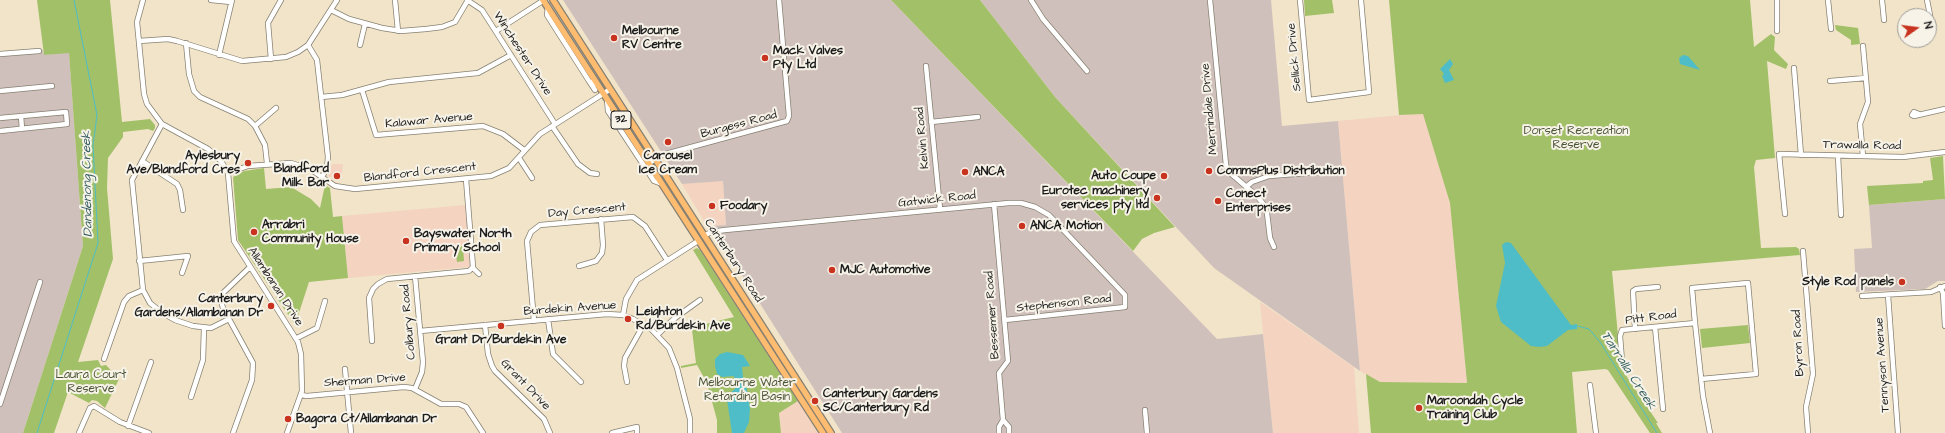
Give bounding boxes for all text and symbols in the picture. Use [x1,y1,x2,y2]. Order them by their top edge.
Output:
north arrow [1897,8,1937,48]
street label: Winchester Drive [490,9,554,99]
text: N [1920,20,1936,30]
street label: Sellick Drive [1285,22,1305,92]
place label: Melbourne RV Centre [622,24,682,52]
marker: Melbourne RV Centre [609,33,619,43]
place label: Mack Valves Pty Ltd [773,44,843,72]
marker: Mack Valves Pty Ltd [760,53,770,63]
street label: Merrindale Drive [1199,63,1221,155]
street label: Kelvin Road [913,106,933,170]
street label: Burgess Road [699,108,779,142]
street label: Kalawar Avenue [385,110,473,132]
road number: 32 [611,111,631,129]
park label: Dorset Recreation Reserve [1524,124,1628,152]
water label: Dandenong Creek [79,131,97,237]
marker: Carousel Ice Cream [663,137,673,147]
street label: Trawalla Road [1823,138,1901,154]
place label: Aylesbury Ave/Blandford Cres [126,149,240,177]
place label: Carousel Ice Cream [639,149,697,177]
marker: Aylesbury Ave/Blandford Cres [243,158,253,168]
street label: Blandford Crescent [363,160,477,186]
place label: Blandford Milk Bar [274,162,329,190]
place label: CommsPlus Distribution [1217,164,1345,178]
place label: ANCA [973,165,1004,179]
marker: CommsPlus Distribution [1204,166,1214,176]
marker: ANCA [960,167,970,177]
place label: Auto Coupe [1091,169,1156,183]
marker: Blandford Milk Bar [332,171,342,181]
marker: Auto Coupe [1159,171,1169,181]
place label: Eurotec machinery services pty ltd [1042,184,1149,212]
place label: Conect Enterprises [1226,187,1291,215]
street label: Gatwick Road [897,189,977,211]
marker: Eurotec machinery services pty ltd [1152,193,1162,203]
marker: Conect Enterprises [1213,196,1223,206]
place label: Foodary [720,199,767,213]
street label: Day Crescent [548,200,626,222]
marker: Foodary [707,201,717,211]
street label: Canterbury Road [701,216,765,306]
place label: Arrabri Community House [262,218,359,246]
place label: ANCA Motion [1030,219,1102,233]
marker: ANCA Motion [1017,221,1027,231]
marker: Arrabri Community House [249,227,259,237]
place label: Bayswater North Primary School [414,227,512,255]
marker: Bayswater North Primary School [401,236,411,246]
street label: Allambanan Drive [244,245,306,329]
place label: MJC Automotive [840,263,930,277]
marker: MJC Automotive [827,265,837,275]
street label: Bessemer Road [983,270,1003,360]
place label: Style Rod panels [1802,275,1894,289]
marker: Style Rod panels [1897,277,1907,287]
street label: Colbury Road [399,284,419,360]
place label: Canterbury Gardens/Allambanan Dr [135,292,263,320]
street label: Stephenson Road [1016,292,1112,316]
street label: Burdekin Avenue [523,299,617,319]
marker: Canterbury Gardens/Allambanan Dr [266,301,276,311]
place label: Leighton Rd/Burdekin Ave [636,305,730,333]
street label: Pitt Road [1625,308,1677,328]
street label: Byron Road [1790,309,1808,377]
marker: Leighton Rd/Burdekin Ave [623,314,633,324]
street label: Tennyson Avenue [1872,317,1894,413]
marker: Grant Dr/Burdekin Ave [496,321,506,331]
water label: Tarralla Creek [1597,329,1659,413]
place label: Grant Dr/Burdekin Ave [436,333,566,347]
street label: Grant Drive [497,356,553,414]
park label: Laura Court Reserve [56,368,126,396]
street label: Sherman Drive [324,371,406,391]
park label: Melbourne Water Retarding Basin [698,376,796,404]
place label: Canterbury Gardens SC/Canterbury Rd [823,387,938,415]
place label: Maroondah Cycle Training Club [1427,394,1523,422]
marker: Canterbury Gardens SC/Canterbury Rd [810,396,820,406]
marker: Maroondah Cycle Training Club [1414,403,1424,413]
place label: Bagora Ct/Allambanan Dr [296,412,437,426]
marker: Bagora Ct/Allambanan Dr [283,414,293,424]

